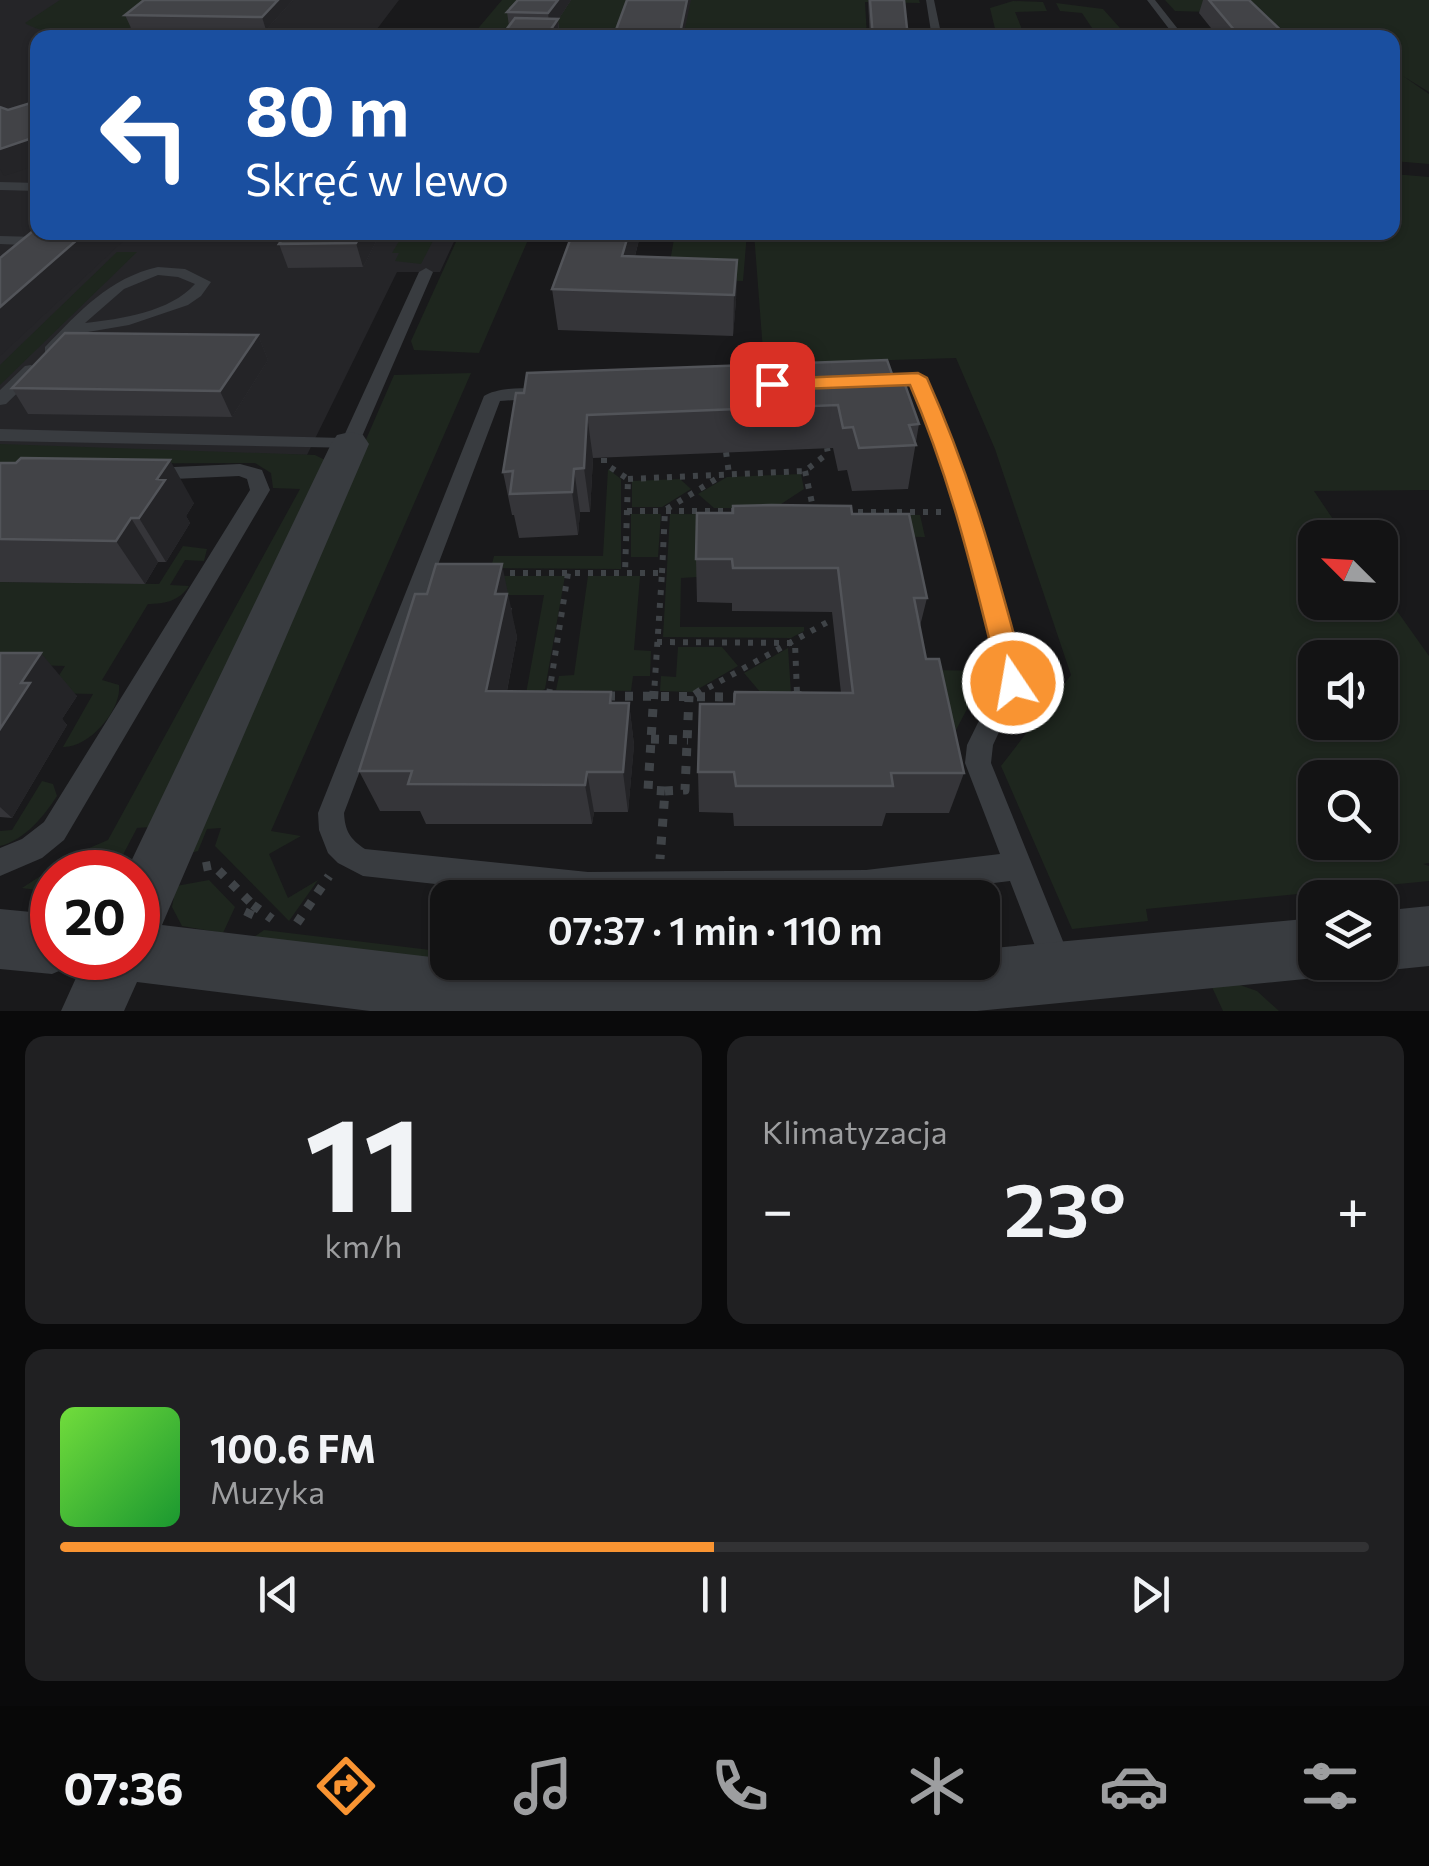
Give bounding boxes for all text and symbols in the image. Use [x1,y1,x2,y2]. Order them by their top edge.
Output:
text: 80 m [245,65,409,150]
icon: left [80,70,210,200]
text: Skręć w lewo [245,150,509,205]
pin [730,342,815,427]
icon: arrive [745,357,800,412]
north arrow [1298,520,1398,620]
map controls [1298,520,1398,980]
position arrow [961,631,1065,735]
button: sound [1298,640,1398,740]
button: search [1298,760,1398,860]
speed limit sign: 20 [30,850,160,980]
button: layers [1298,880,1398,980]
text: 07:37 · 1 min · 110 m [548,906,882,953]
text: 11 [305,1080,422,1239]
text: Klimatyzacja [762,1111,948,1151]
text: 23° [1004,1161,1126,1252]
text: − [762,1174,793,1241]
text: + [1337,1174,1369,1241]
text: km/h [325,1225,402,1265]
text: 100.6 FM [210,1424,376,1471]
text: Muzyka [210,1471,325,1511]
icon: previous [251,1567,306,1622]
icon: pause [687,1567,742,1622]
icon: next [1123,1567,1178,1622]
icon: directions [311,1751,381,1821]
icon: music [508,1751,578,1821]
icon: phone [705,1751,775,1821]
icon: climate [902,1751,972,1821]
icon: car [1099,1751,1169,1821]
icon: filters [1295,1751,1365,1821]
text: 07:36 [63,1759,184,1814]

